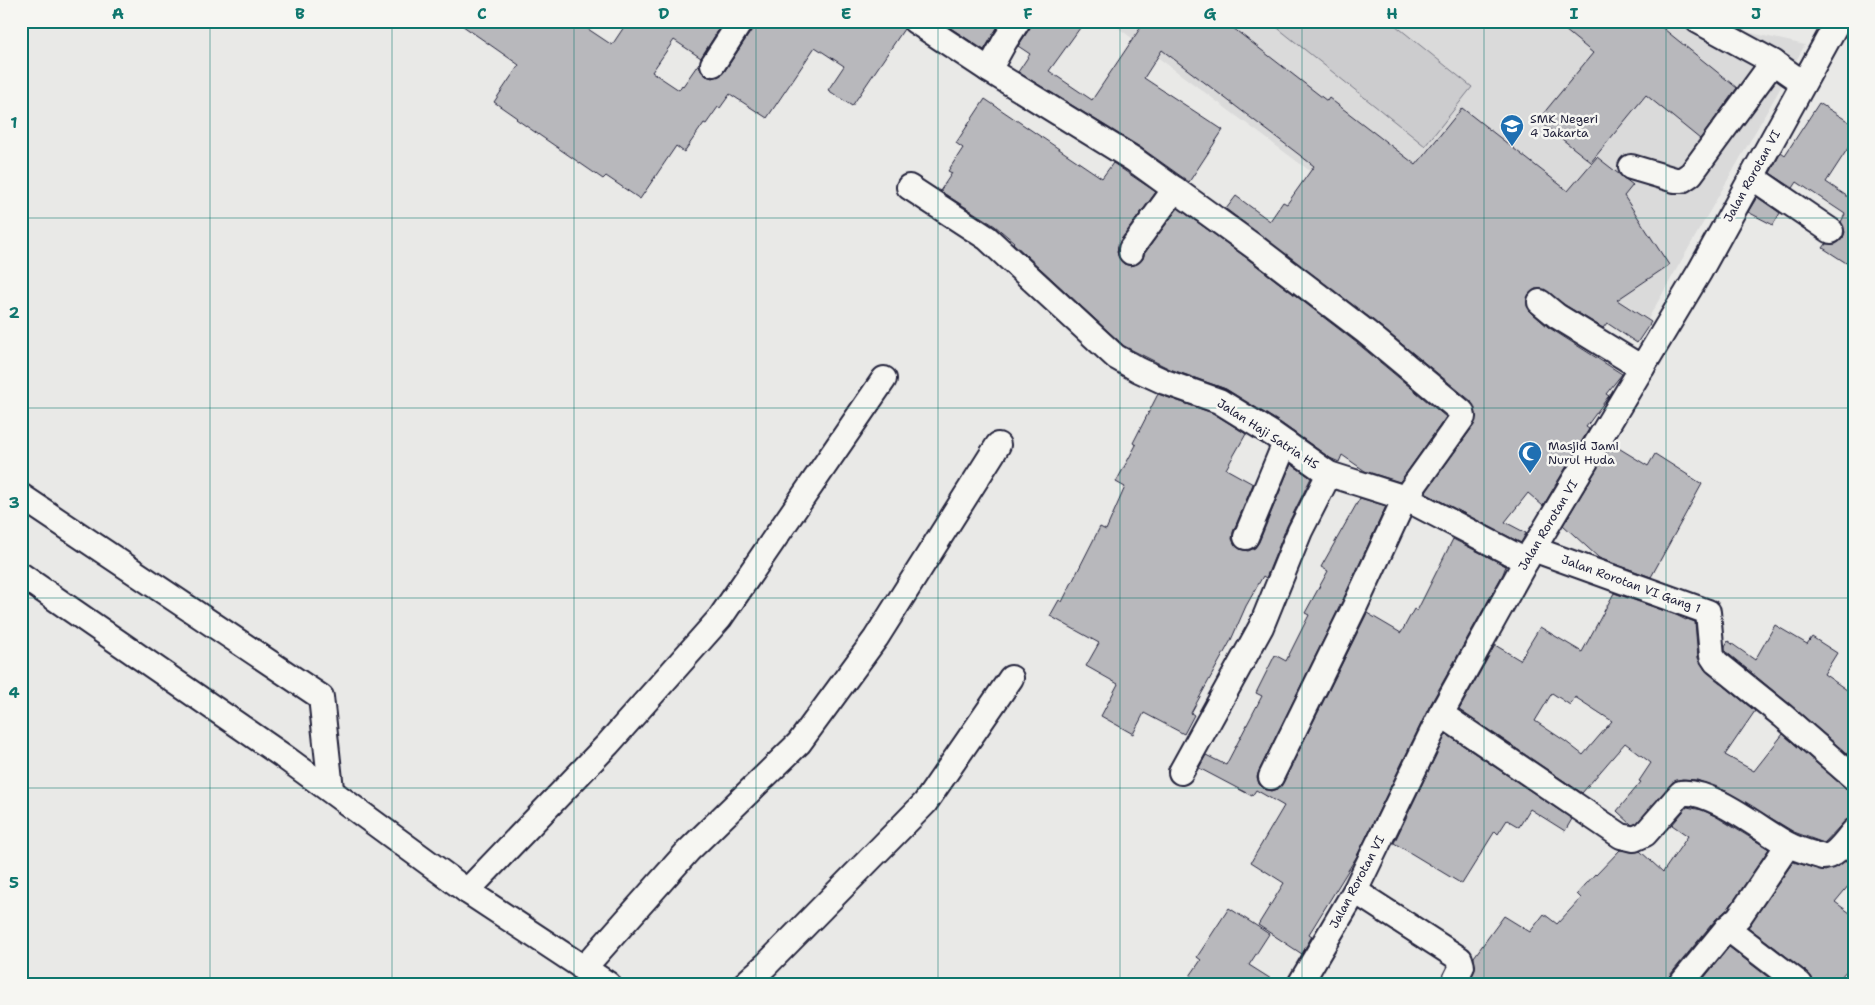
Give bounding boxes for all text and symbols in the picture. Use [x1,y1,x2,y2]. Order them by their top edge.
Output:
text: A [112,3,124,24]
text: B [295,3,305,24]
text: C [477,3,487,24]
text: D [658,3,670,24]
text: E [841,3,851,24]
text: F [1023,3,1033,24]
text: G [1204,3,1217,24]
text: H [1386,3,1398,24]
text: I [1570,3,1579,24]
text: J [1751,3,1761,24]
place label: SMK Negeri 4 Jakarta [1530,111,1598,141]
text: 1 [10,112,18,133]
school or university icon: SMK Negeri 4 Jakarta [1499,113,1525,147]
street label: Jalan Rorotan VI [1720,127,1784,225]
text: 2 [8,302,20,323]
street label: Jalan Haji Satria HS [1214,395,1322,473]
place label: Masjid Jami Nurul Huda [1548,438,1619,468]
mosque icon: Masjid Jami Nurul Huda [1517,440,1543,474]
street label: Jalan Rorotan VI [1515,476,1582,573]
text: 3 [8,492,20,513]
street label: Jalan Rorotan VI Gang 1 [1559,551,1703,617]
text: 4 [8,682,20,703]
street label: Jalan Rorotan VI [1326,832,1388,931]
text: 5 [9,872,19,893]

